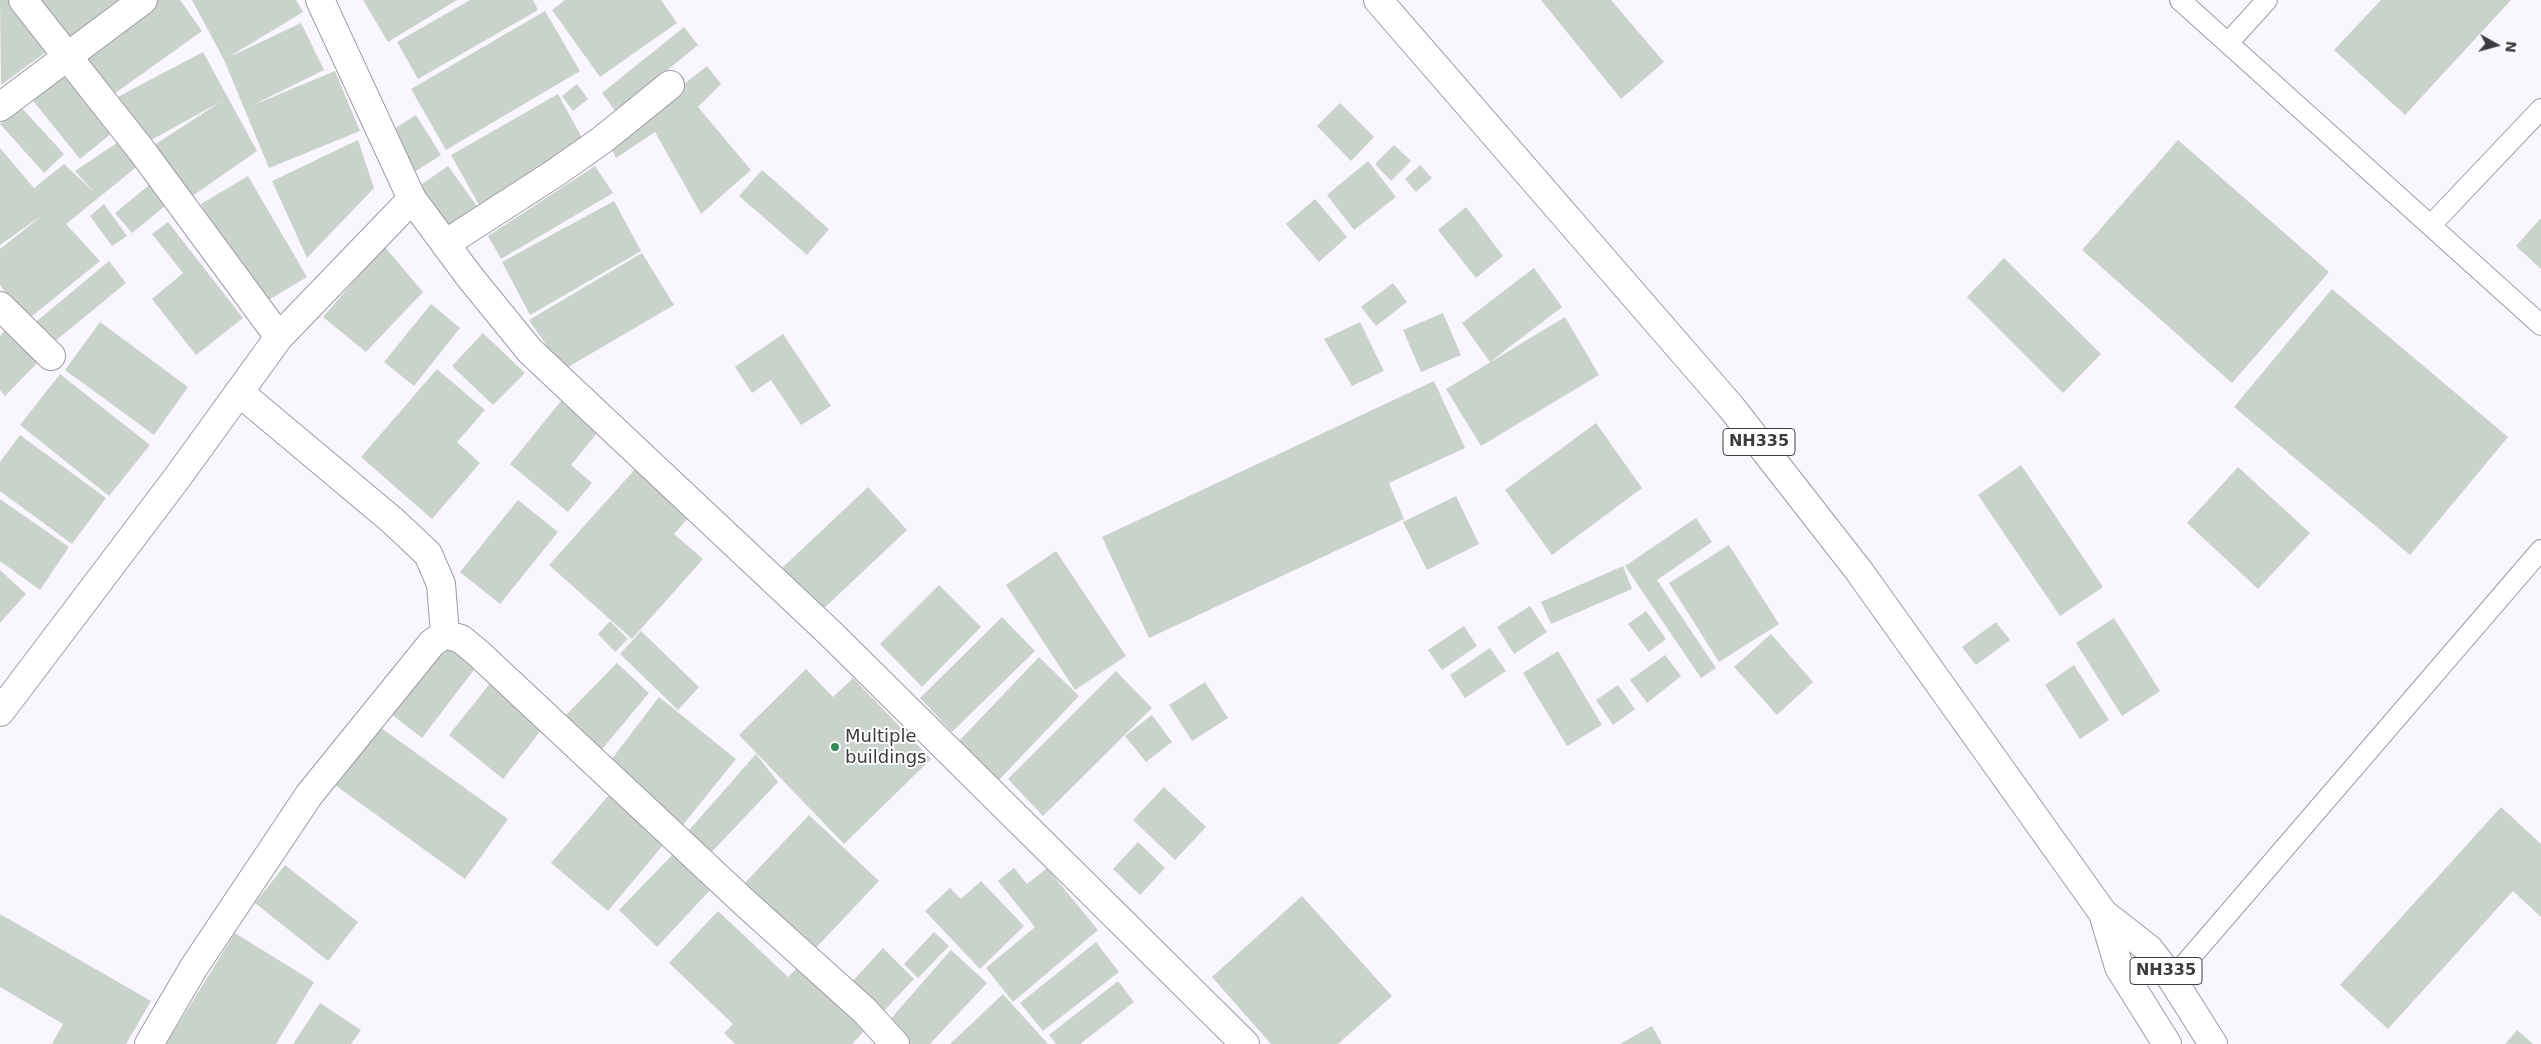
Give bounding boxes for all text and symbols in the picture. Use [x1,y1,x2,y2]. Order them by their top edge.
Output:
north arrow [2471,20,2521,70]
text: N [2502,40,2520,54]
road number: NH335 [1723,428,1795,456]
place label: Multiple buildings [845,726,926,769]
marker: Multiple buildings [829,741,841,753]
road number: NH335 [2130,958,2202,984]

